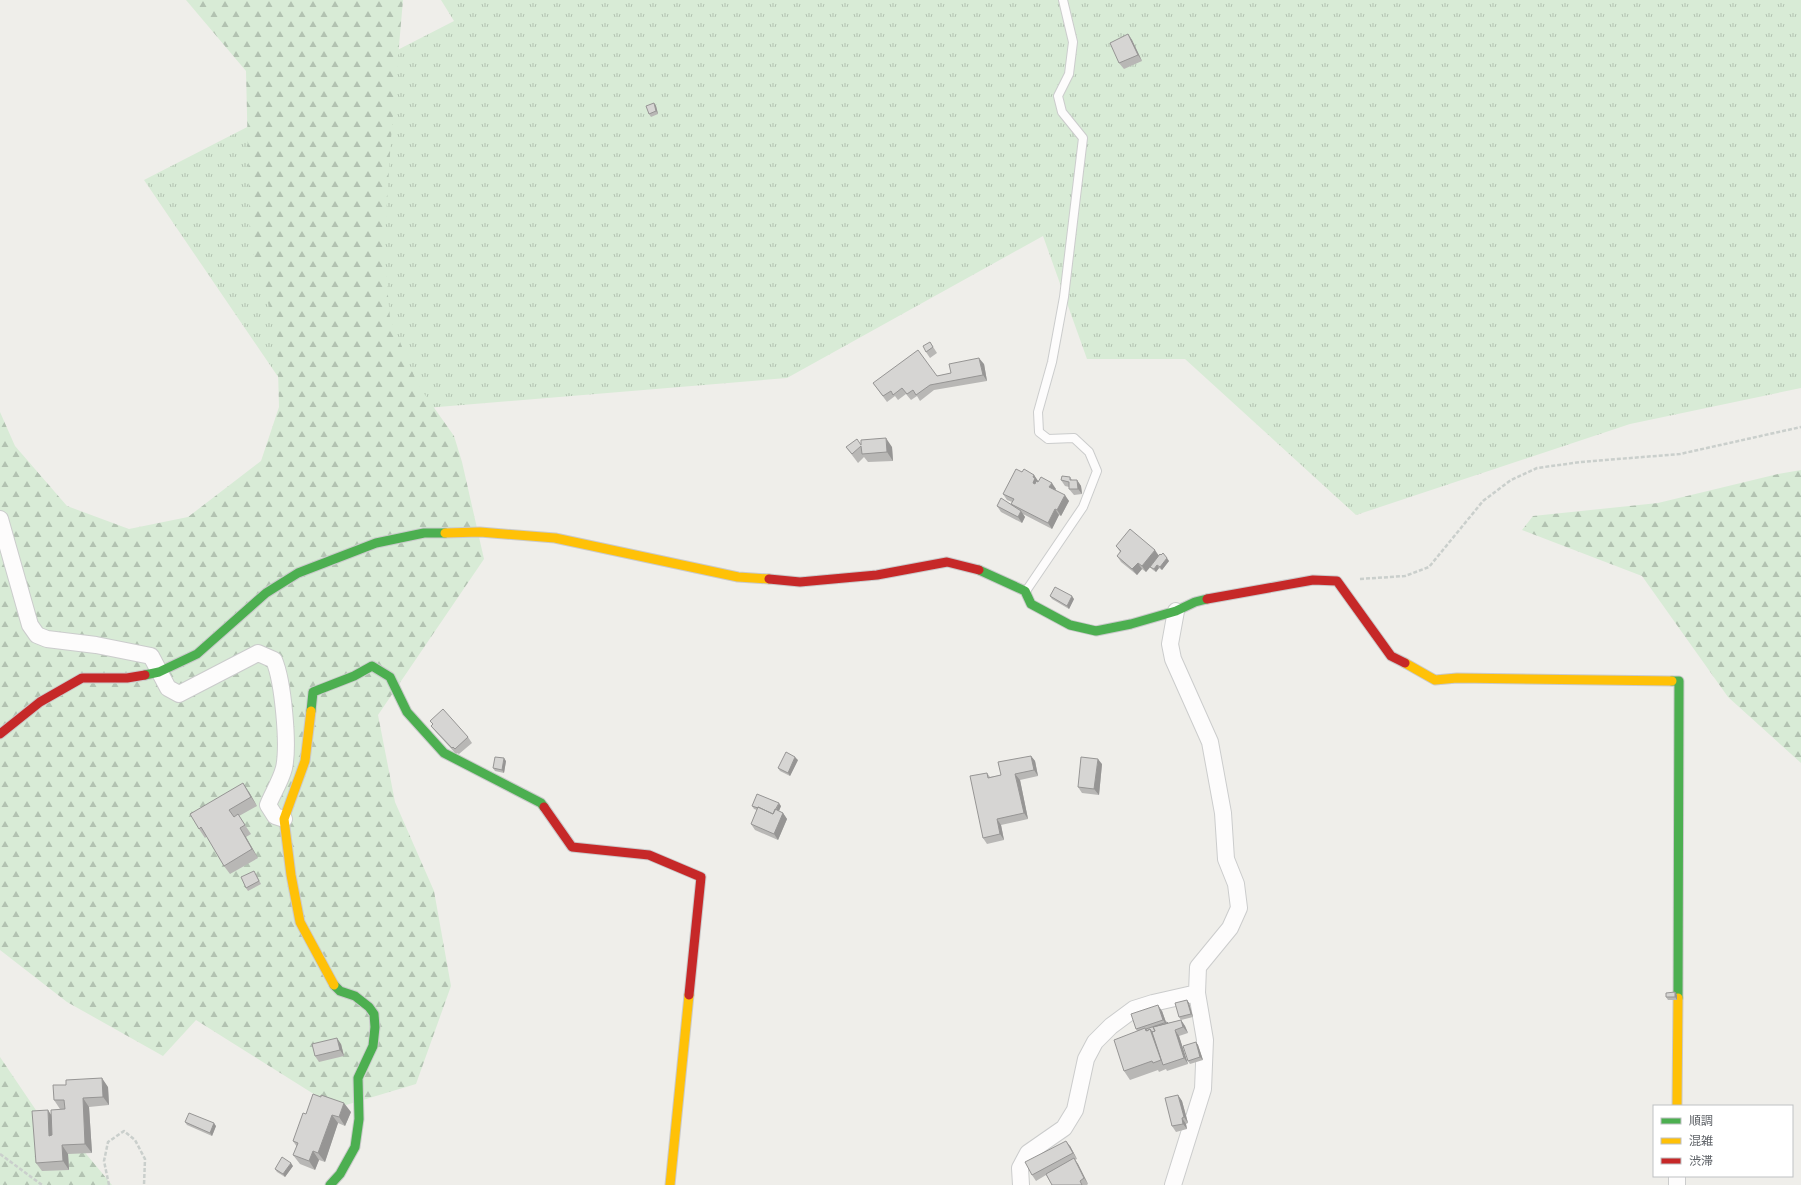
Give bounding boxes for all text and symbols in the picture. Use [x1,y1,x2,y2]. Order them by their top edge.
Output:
legend [1653,1105,1793,1177]
text: 順調 [1689,1114,1713,1128]
text: 混雑 [1689,1134,1713,1148]
text: 渋滞 [1689,1154,1713,1168]

